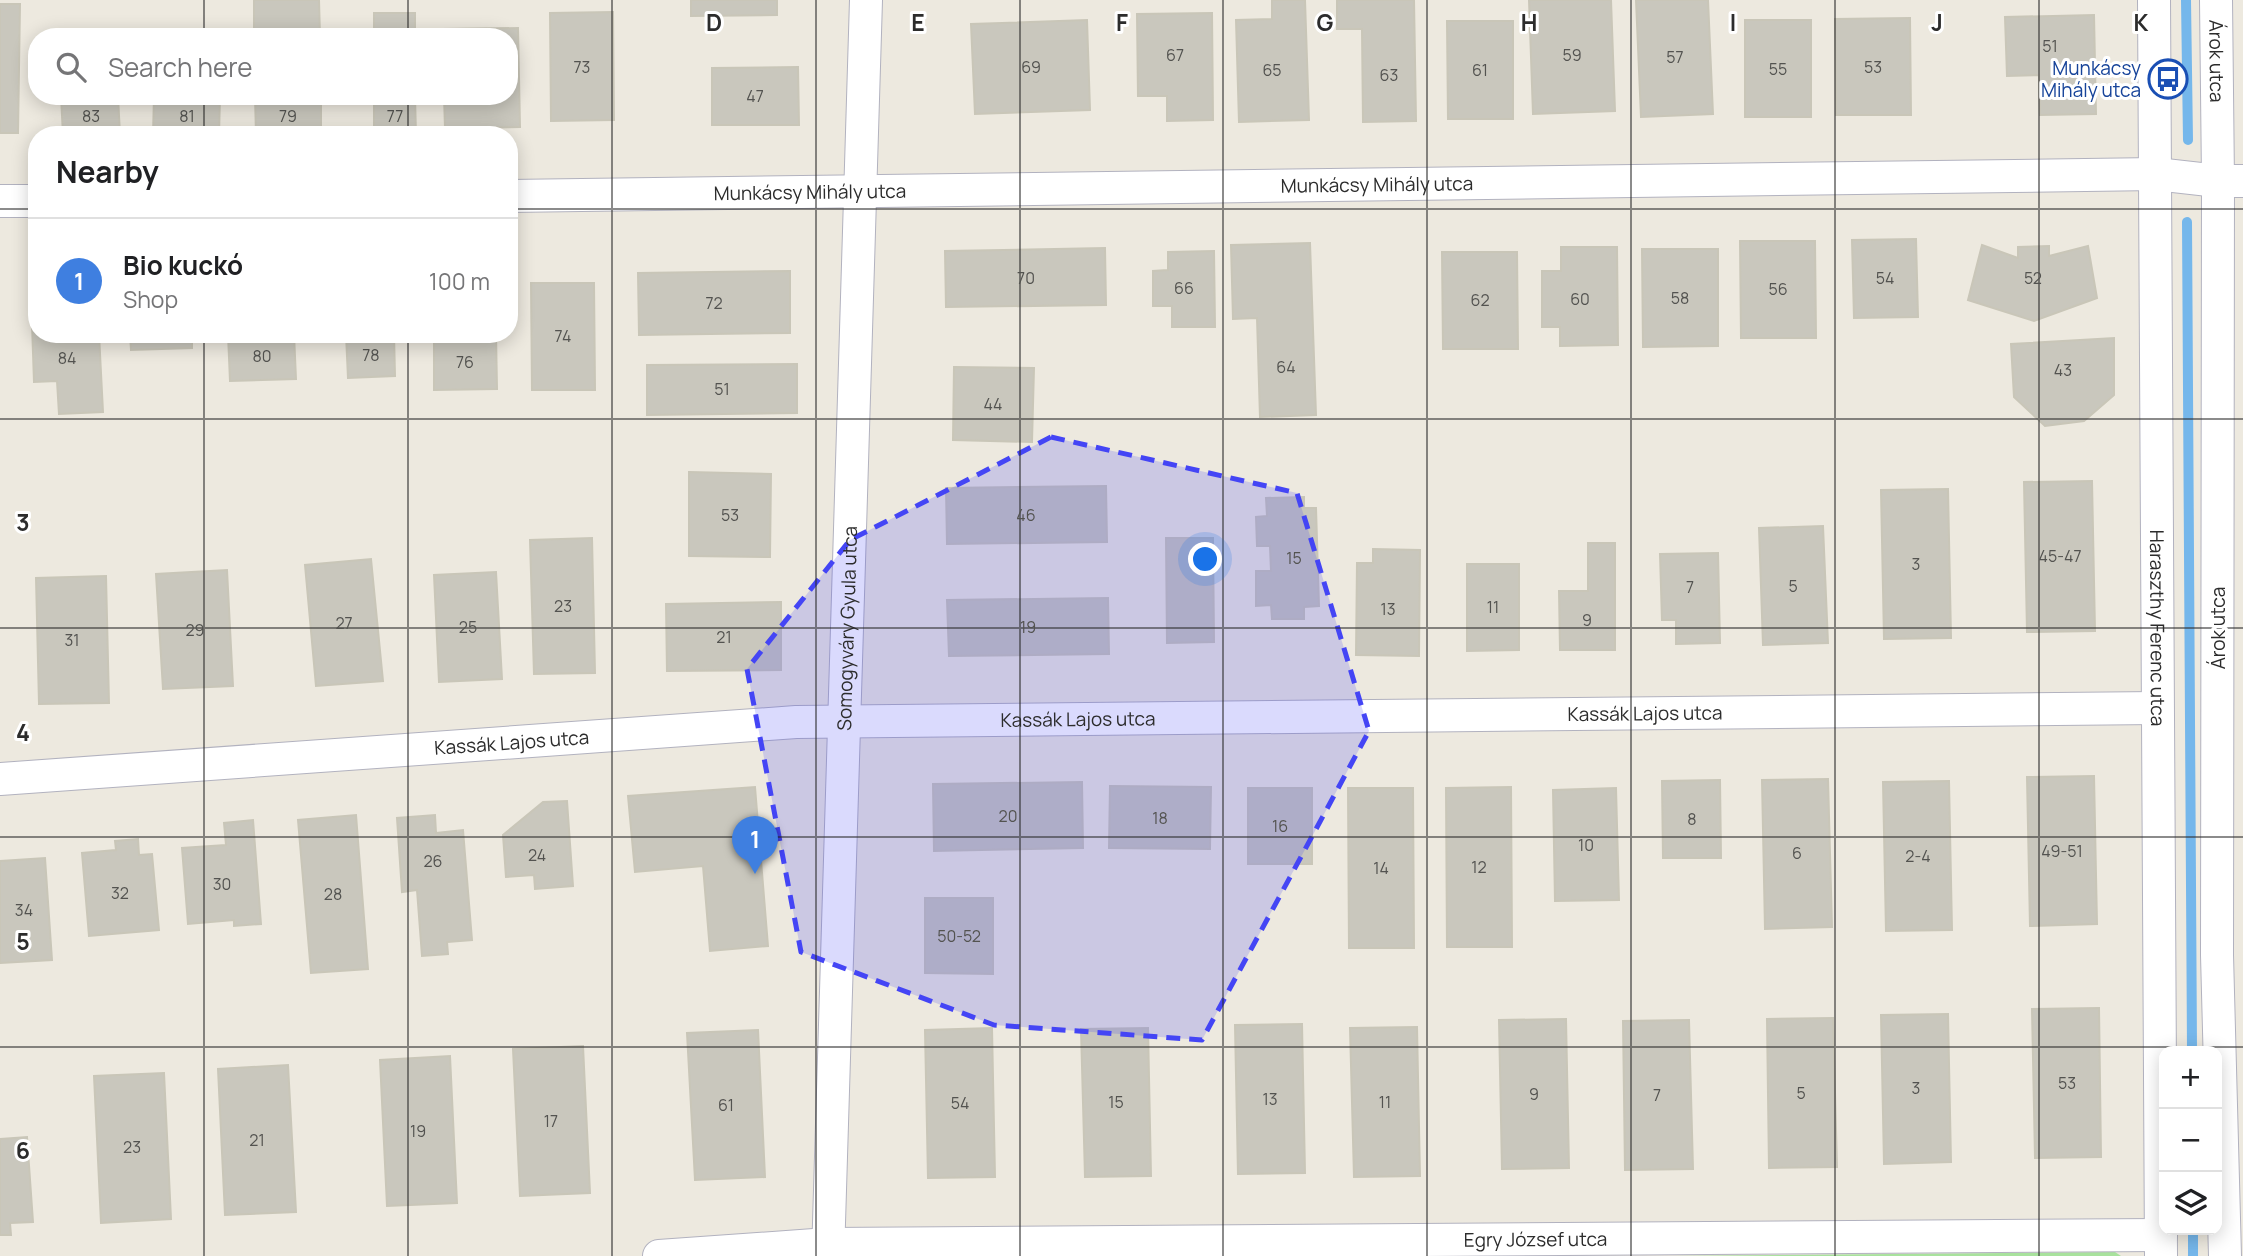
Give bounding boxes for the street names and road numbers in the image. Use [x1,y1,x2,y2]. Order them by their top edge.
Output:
street label: Árok utca [2203,19,2230,103]
street label: Munkácsy Mihály utca [1280,170,1473,199]
street label: Munkácsy Mihály utca [713,178,906,206]
street label: Somogyváry Gyula utca [831,525,863,731]
street label: Haraszthy Ferenc utca [2144,530,2171,726]
street label: Árok utca [2205,587,2231,669]
street label: Kassák Lajos utca [1567,699,1723,727]
street label: Kassák Lajos utca [1000,705,1156,733]
street label: Kassák Lajos utca [433,724,590,761]
street label: Egry József utca [1464,1226,1607,1253]

